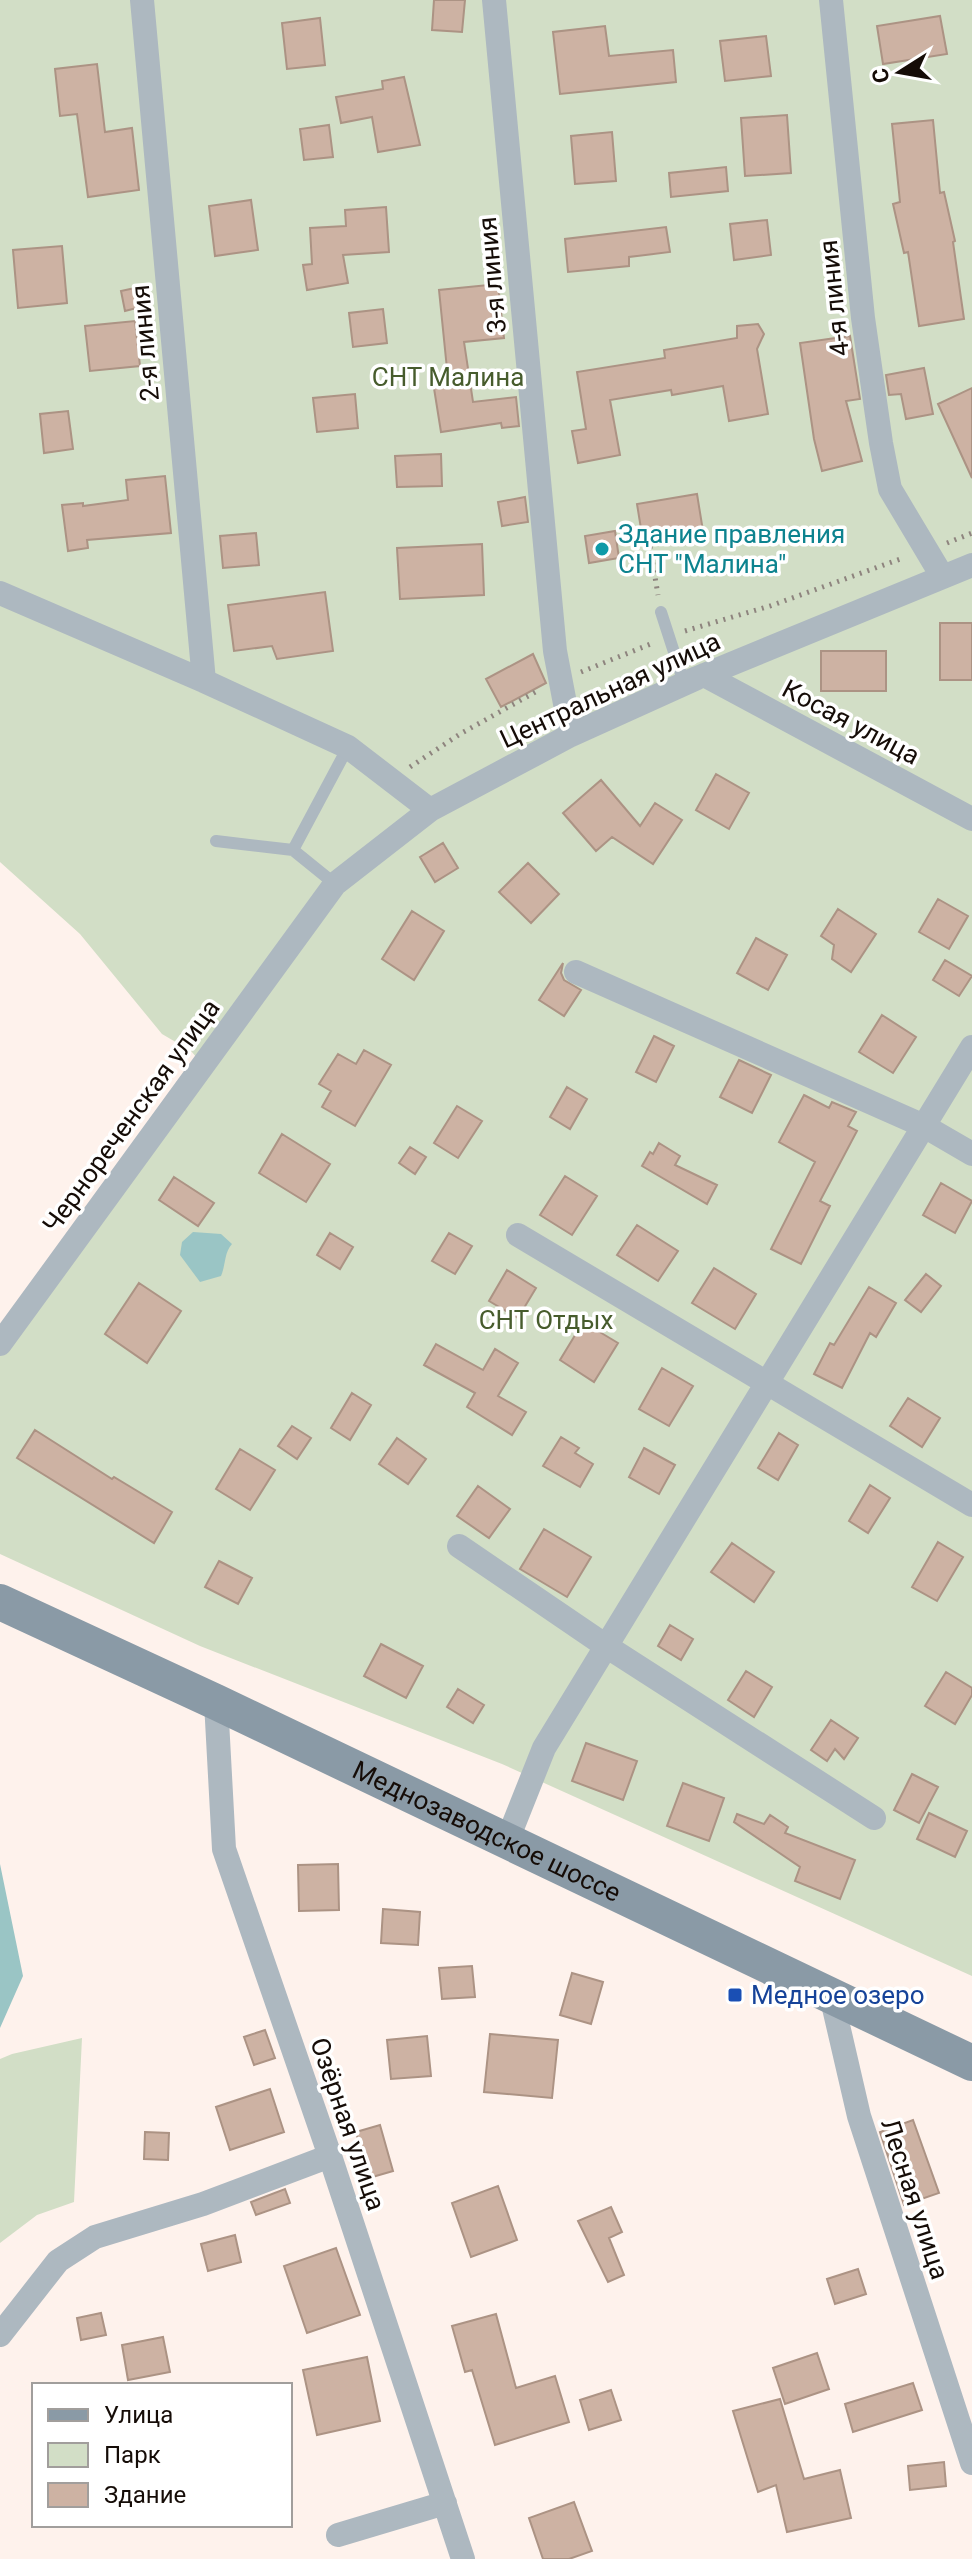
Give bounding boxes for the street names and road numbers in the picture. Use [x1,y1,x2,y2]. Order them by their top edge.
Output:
street label: 3-я линия [472,216,512,334]
street label: 4-я линия [813,238,855,358]
street label: 2-я линия [125,284,165,402]
street label: Центральная улица [495,626,725,754]
street label: Косая улица [777,673,925,771]
street label: Чернореченская улица [36,993,226,1239]
street label: Меднозаводское шоссе [348,1755,625,1908]
street label: Озёрная улица [304,2034,392,2214]
street label: Лесная улица [875,2115,955,2283]

